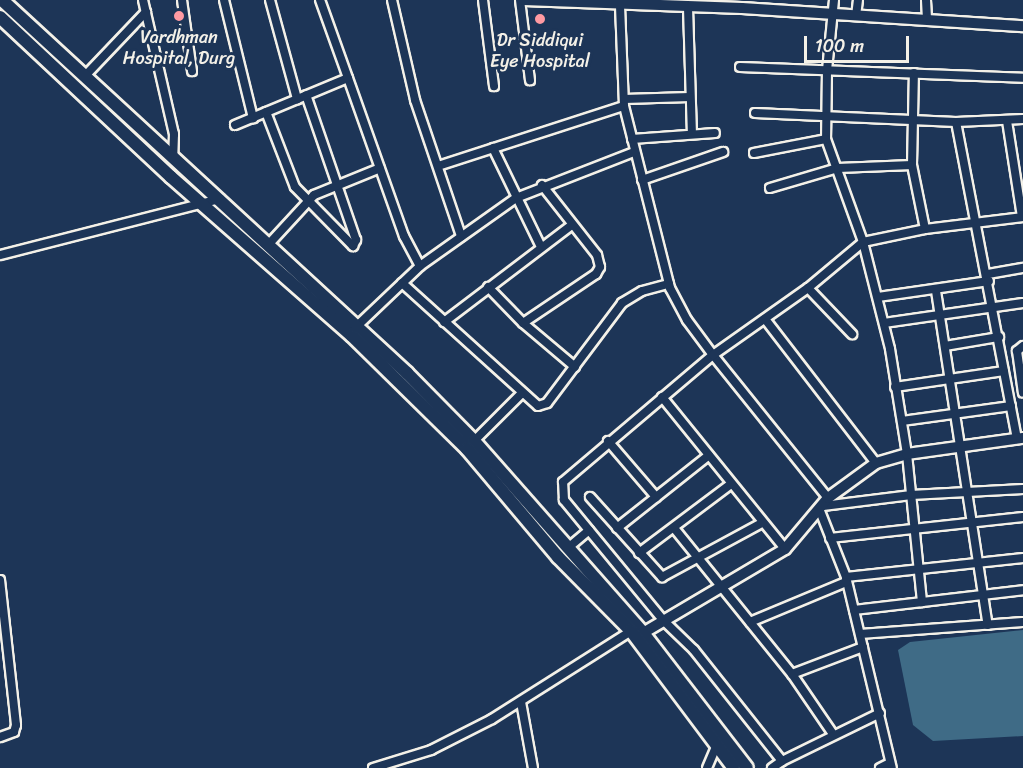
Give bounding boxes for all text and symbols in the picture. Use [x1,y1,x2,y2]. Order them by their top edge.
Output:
marker: Vardhman Hospital, Durg [170,7,188,25]
marker: Dr Siddiqui Eye Hospital [531,10,549,28]
scale bar [807,24,912,62]
place label: Vardhman Hospital, Durg [123,27,235,70]
place label: Dr Siddiqui Eye Hospital [490,30,590,72]
text: 100 m [815,30,864,62]

